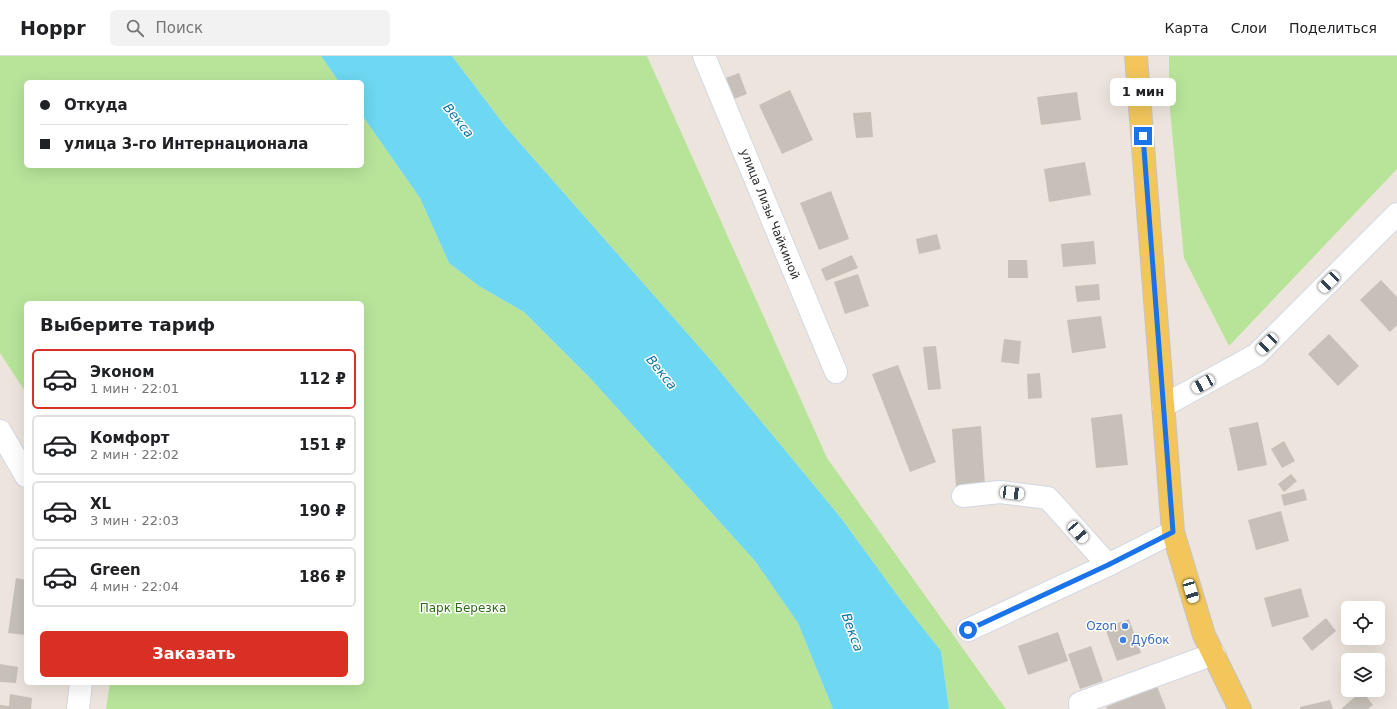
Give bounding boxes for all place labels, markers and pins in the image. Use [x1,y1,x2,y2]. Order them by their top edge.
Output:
place label: Ozon [1086,619,1117,633]
marker: Ozon [1120,621,1130,631]
place label: Дубок [1131,633,1169,647]
marker: Дубок [1118,635,1128,645]

